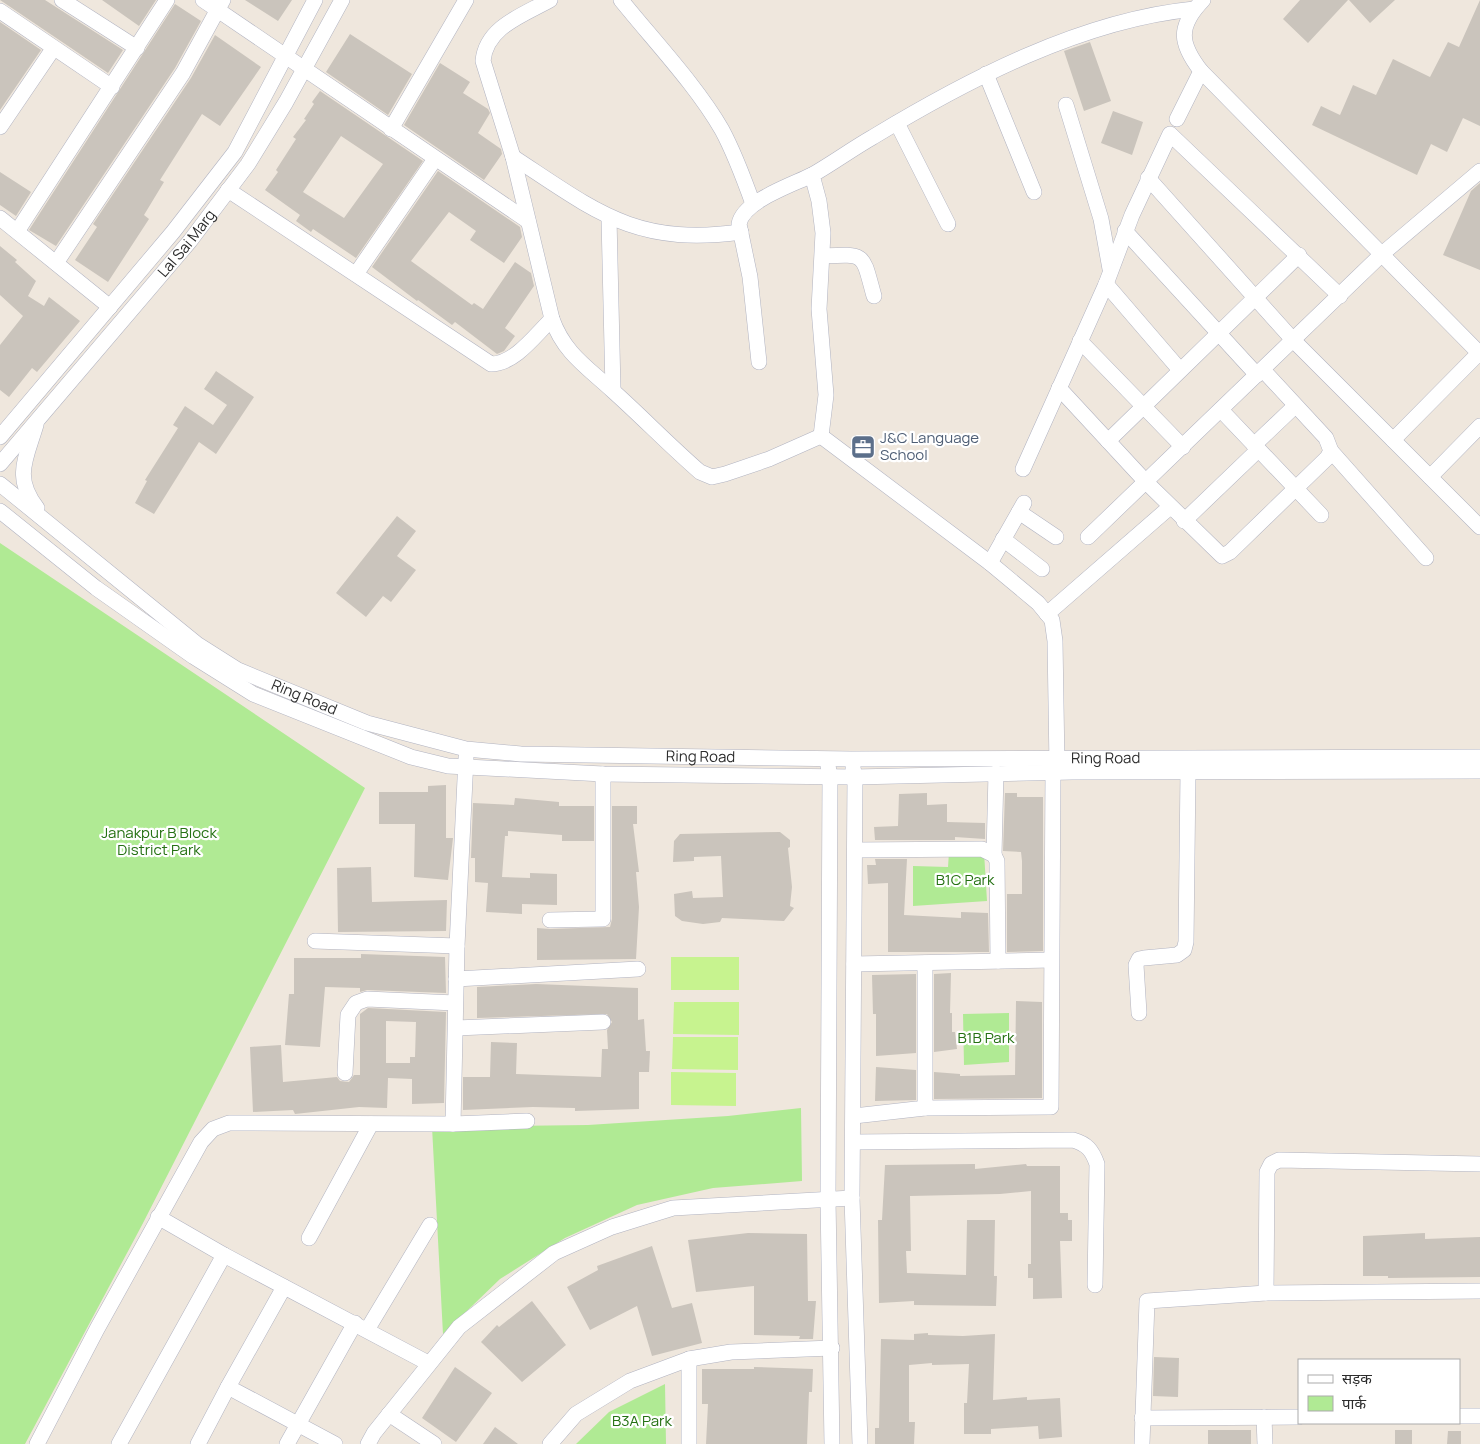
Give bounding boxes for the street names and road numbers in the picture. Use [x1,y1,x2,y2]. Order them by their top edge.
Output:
street label: Lal Sai Marg [153,205,220,282]
street label: Ring Road [268,674,341,720]
street label: Ring Road [666,745,735,767]
street label: Ring Road [1071,747,1140,768]

